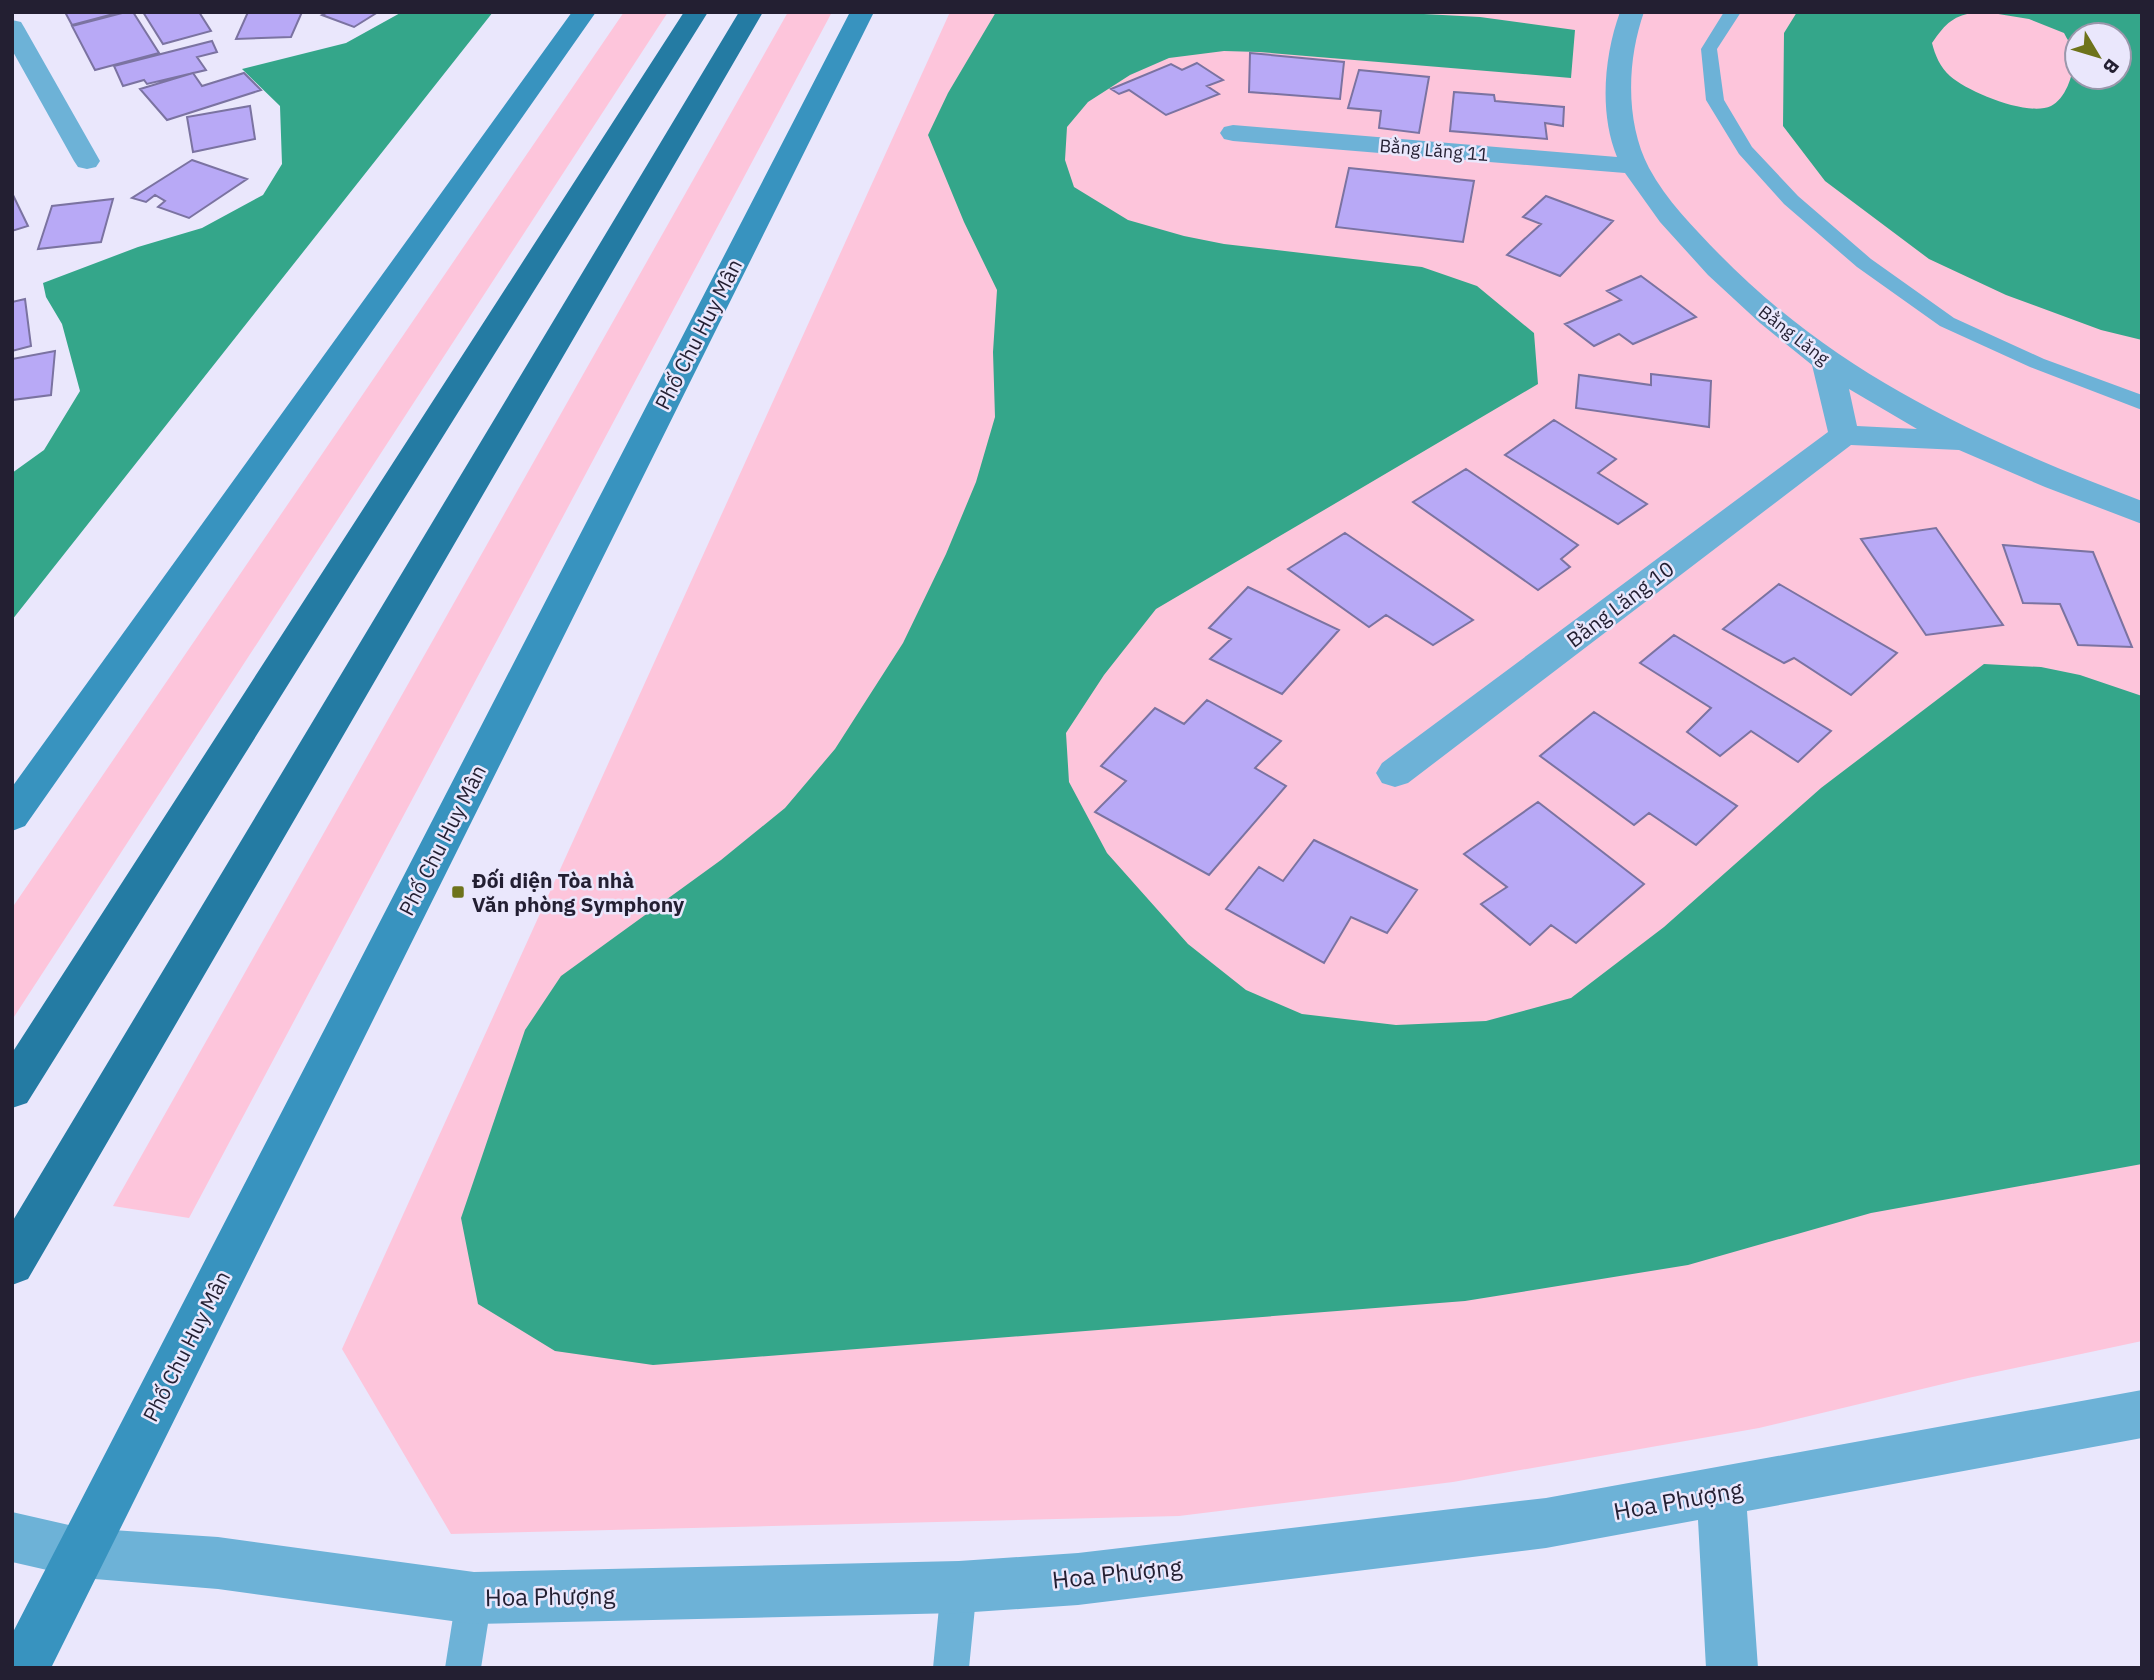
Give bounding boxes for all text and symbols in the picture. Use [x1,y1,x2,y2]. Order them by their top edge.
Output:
north arrow [2063,21,2133,91]
text: B [2098,54,2125,79]
street label: Bằng Lăng 11 [1378,134,1490,166]
street label: Phố Chu Huy Mân [648,254,748,414]
street label: Bằng Lăng [1754,300,1834,370]
street label: Bằng Lăng 10 [1561,554,1679,654]
street label: Phố Chu Huy Mân [392,760,492,920]
place label: Đối diện Tòa nhà Văn phòng Symphony [472,866,685,918]
marker: Đối diện Tòa nhà Văn phòng Symphony [450,884,466,900]
street label: Phố Chu Huy Mân [136,1266,236,1426]
street label: Hoa Phượng [1611,1473,1745,1527]
street label: Hoa Phượng [1050,1550,1184,1596]
street label: Hoa Phượng [485,1579,616,1613]

